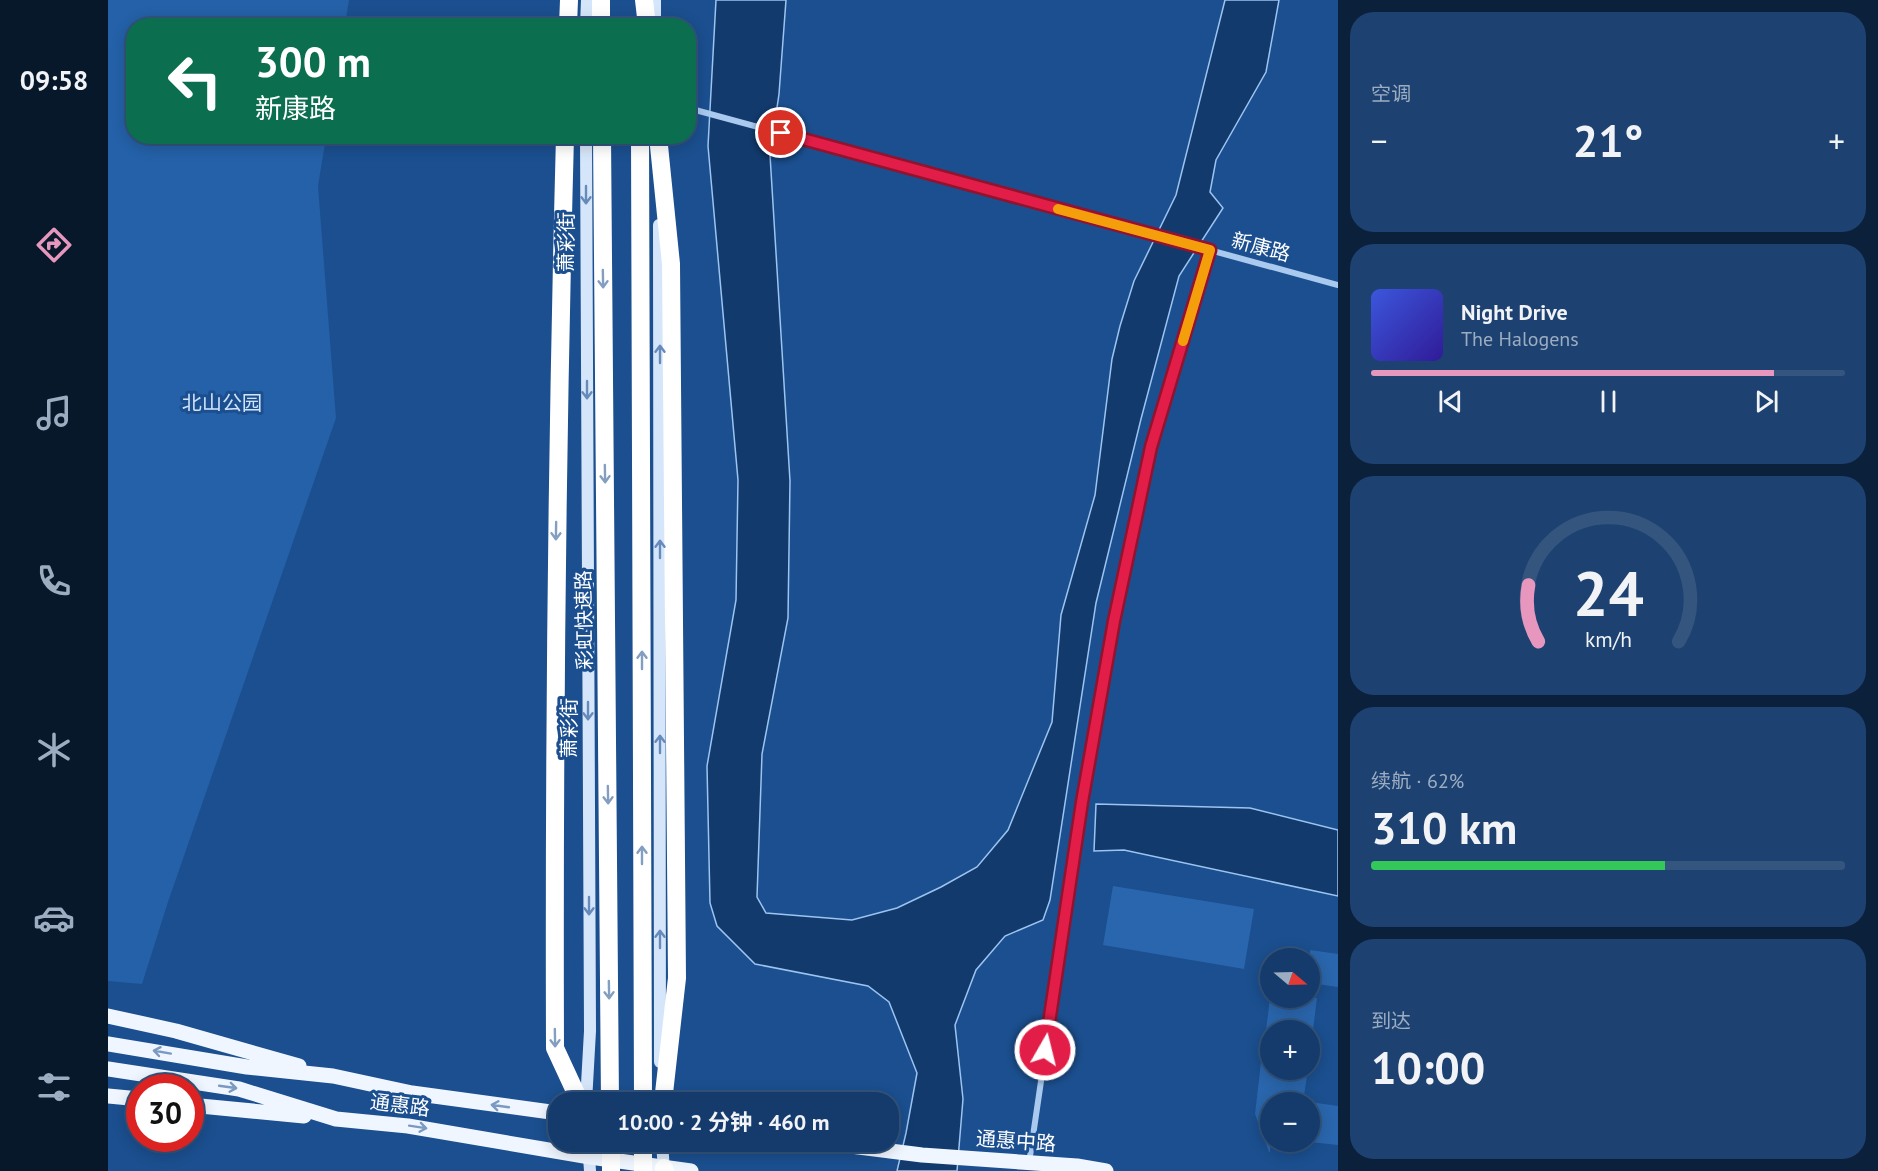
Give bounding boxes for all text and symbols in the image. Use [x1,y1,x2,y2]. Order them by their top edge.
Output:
text: 300 m [255,34,371,89]
icon: left [156,42,234,120]
text: 09:58 [20,63,88,97]
text: 空调 [1371,81,1411,107]
text: 新康路 [255,91,336,125]
pin [755,107,806,158]
text: 21° [1573,111,1643,169]
icon: arrive [764,116,797,149]
text: − [1371,119,1388,162]
text: + [1828,119,1845,162]
one-way arrow [580,184,592,204]
street label: 萧彩街 [553,212,579,272]
icon: directions [33,224,75,266]
street label: 新康路 [1229,227,1293,267]
one-way arrow [597,268,609,288]
text: Night Drive [1461,298,1568,326]
text: The Halogens [1461,326,1579,352]
one-way arrow [654,345,666,365]
one-way arrow [581,379,592,399]
icon: previous [1434,385,1467,418]
icon: pause [1592,385,1625,418]
icon: next [1750,385,1783,418]
park label: 北山公园 [182,390,262,416]
icon: music [33,392,75,434]
one-way arrow [599,463,611,483]
one-way arrow [550,520,562,540]
one-way arrow [654,540,666,560]
text: 24 [1573,553,1643,634]
icon: phone [33,560,75,602]
street label: 彩虹快速路 [570,570,598,670]
text: km/h [1584,626,1631,654]
one-way arrow [636,651,648,671]
street label: 萧彩街 [556,698,582,758]
one-way arrow [582,700,594,720]
icon: climate [33,729,75,771]
one-way arrow [654,735,666,755]
text: 续航 · 62% [1371,768,1464,794]
one-way arrow [602,784,614,804]
text: 310 km [1371,798,1517,856]
one-way arrow [636,846,648,866]
one-way arrow [584,895,595,915]
icon: car [33,897,75,939]
one-way arrow [654,930,666,950]
north arrow [1260,948,1320,1008]
map controls [1260,948,1320,1152]
one-way arrow [604,979,615,999]
text: 到达 [1371,1008,1411,1034]
position arrow [1013,1018,1077,1082]
button: + [1260,1020,1320,1080]
one-way arrow [550,1028,561,1048]
text: 10:00 [1371,1038,1485,1096]
one-way arrow [153,1046,173,1057]
icon: filters [33,1066,75,1108]
speed limit sign: 30 [126,1074,204,1152]
one-way arrow [218,1082,238,1093]
street label: 通惠路 [369,1088,431,1122]
button: − [1260,1092,1320,1152]
one-way arrow [491,1101,510,1112]
text: 10:00 · 2 分钟 · 460 m [618,1108,829,1136]
one-way arrow [408,1122,427,1133]
street label: 通惠中路 [975,1125,1057,1157]

